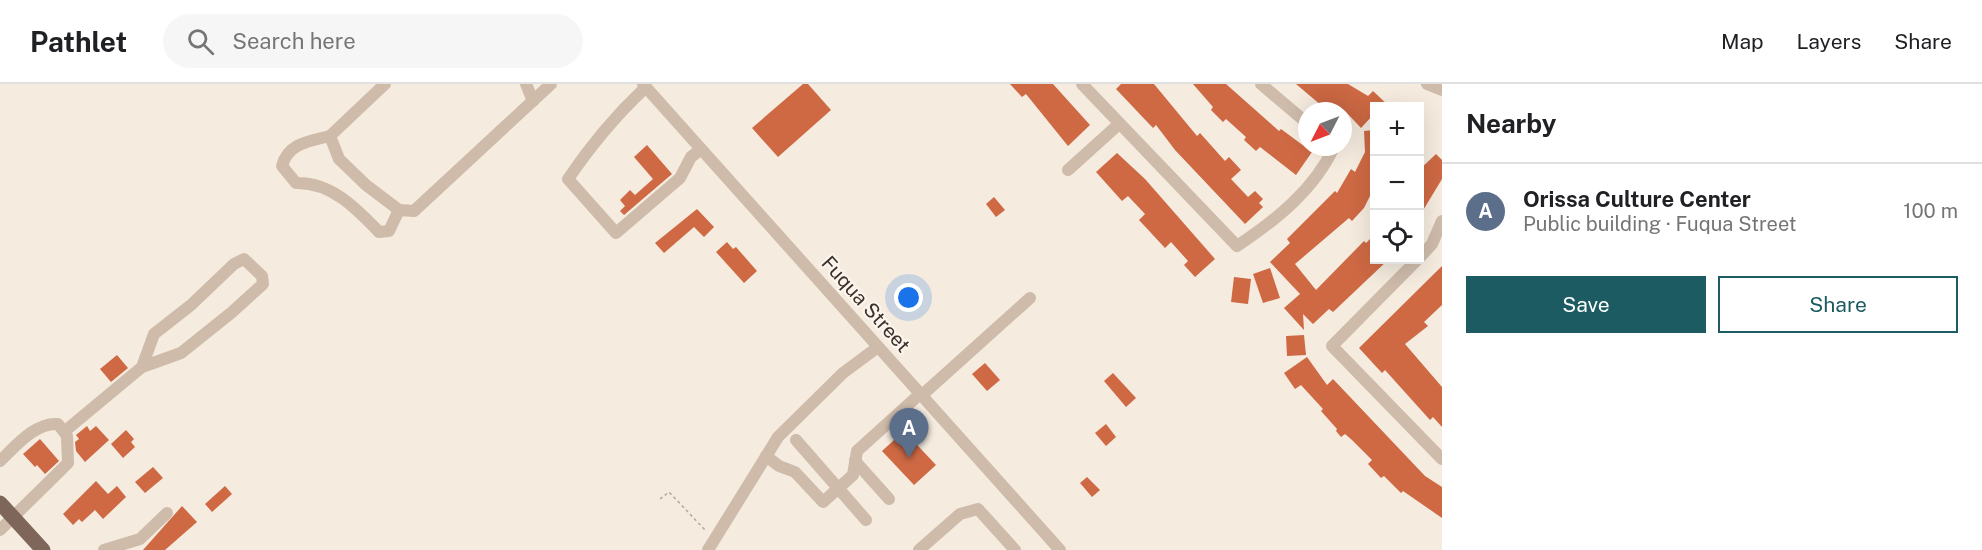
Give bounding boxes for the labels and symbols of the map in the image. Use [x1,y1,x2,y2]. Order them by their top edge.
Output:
north arrow [1298,102,1352,156]
street label: Fuqua Street [817,251,915,357]
your location [894,283,923,312]
pin: A [890,408,928,458]

